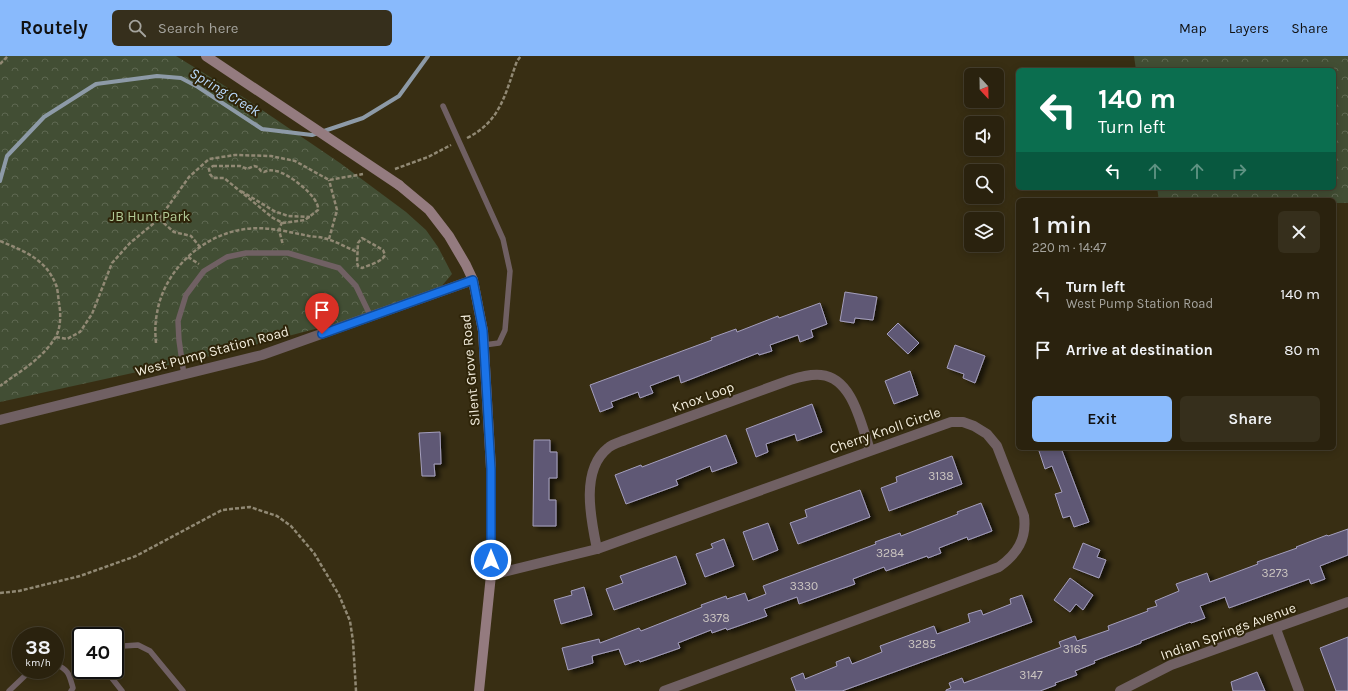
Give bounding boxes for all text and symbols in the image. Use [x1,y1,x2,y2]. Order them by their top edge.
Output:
search box [112,10,392,46]
text: Routely [20,17,88,39]
icon: search [126,17,148,39]
text: Search here [158,19,239,37]
text: Map [1179,20,1207,37]
text: Layers [1229,20,1269,37]
text: Share [1291,20,1328,37]
water label: Spring Creek [186,64,264,120]
north arrow [964,68,1004,108]
map controls [964,68,1004,252]
text: 140 m [1098,82,1176,115]
icon: left [1032,84,1084,136]
button: sound [964,116,1004,156]
text: Turn left [1098,116,1166,138]
icon: left [1102,160,1124,182]
icon: ahead [1144,160,1166,182]
icon: ahead [1186,160,1208,182]
icon: right [1228,160,1250,182]
button: search [964,164,1004,204]
park label: JB Hunt Park [110,208,191,225]
text: 1 min [1032,211,1092,239]
button: close [1278,211,1320,253]
button: layers [964,212,1004,252]
text: 220 m · 14:47 [1032,240,1106,255]
text: Turn left [1066,278,1125,296]
icon: left [1032,283,1054,305]
text: 140 m [1280,285,1320,303]
pin [305,293,339,334]
text: West Pump Station Road [1066,296,1213,311]
icon: arrive [311,299,333,321]
street label: Silent Grove Road [457,313,484,427]
street label: West Pump Station Road [133,323,291,380]
icon: arrive [1032,339,1054,361]
text: Arrive at destination [1066,341,1213,359]
text: 80 m [1284,341,1320,359]
street label: Knox Loop [670,378,737,417]
button: Exit [1032,396,1172,442]
button: Share [1180,396,1320,442]
street label: Cherry Knoll Circle [828,404,943,457]
house number: 3138 [928,469,954,483]
position arrow [470,539,512,581]
house number: 3284 [876,546,904,560]
house number: 3273 [1262,566,1288,580]
house number: 3330 [790,579,818,593]
street label: Indian Springs Avenue [1158,599,1298,664]
house number: 3378 [702,611,730,625]
speed limit sign: 40 [72,627,124,679]
text: 38 [25,636,51,659]
house number: 3285 [908,637,936,651]
house number: 3165 [1063,642,1088,656]
text: km/h [25,657,51,669]
house number: 3147 [1019,668,1043,682]

